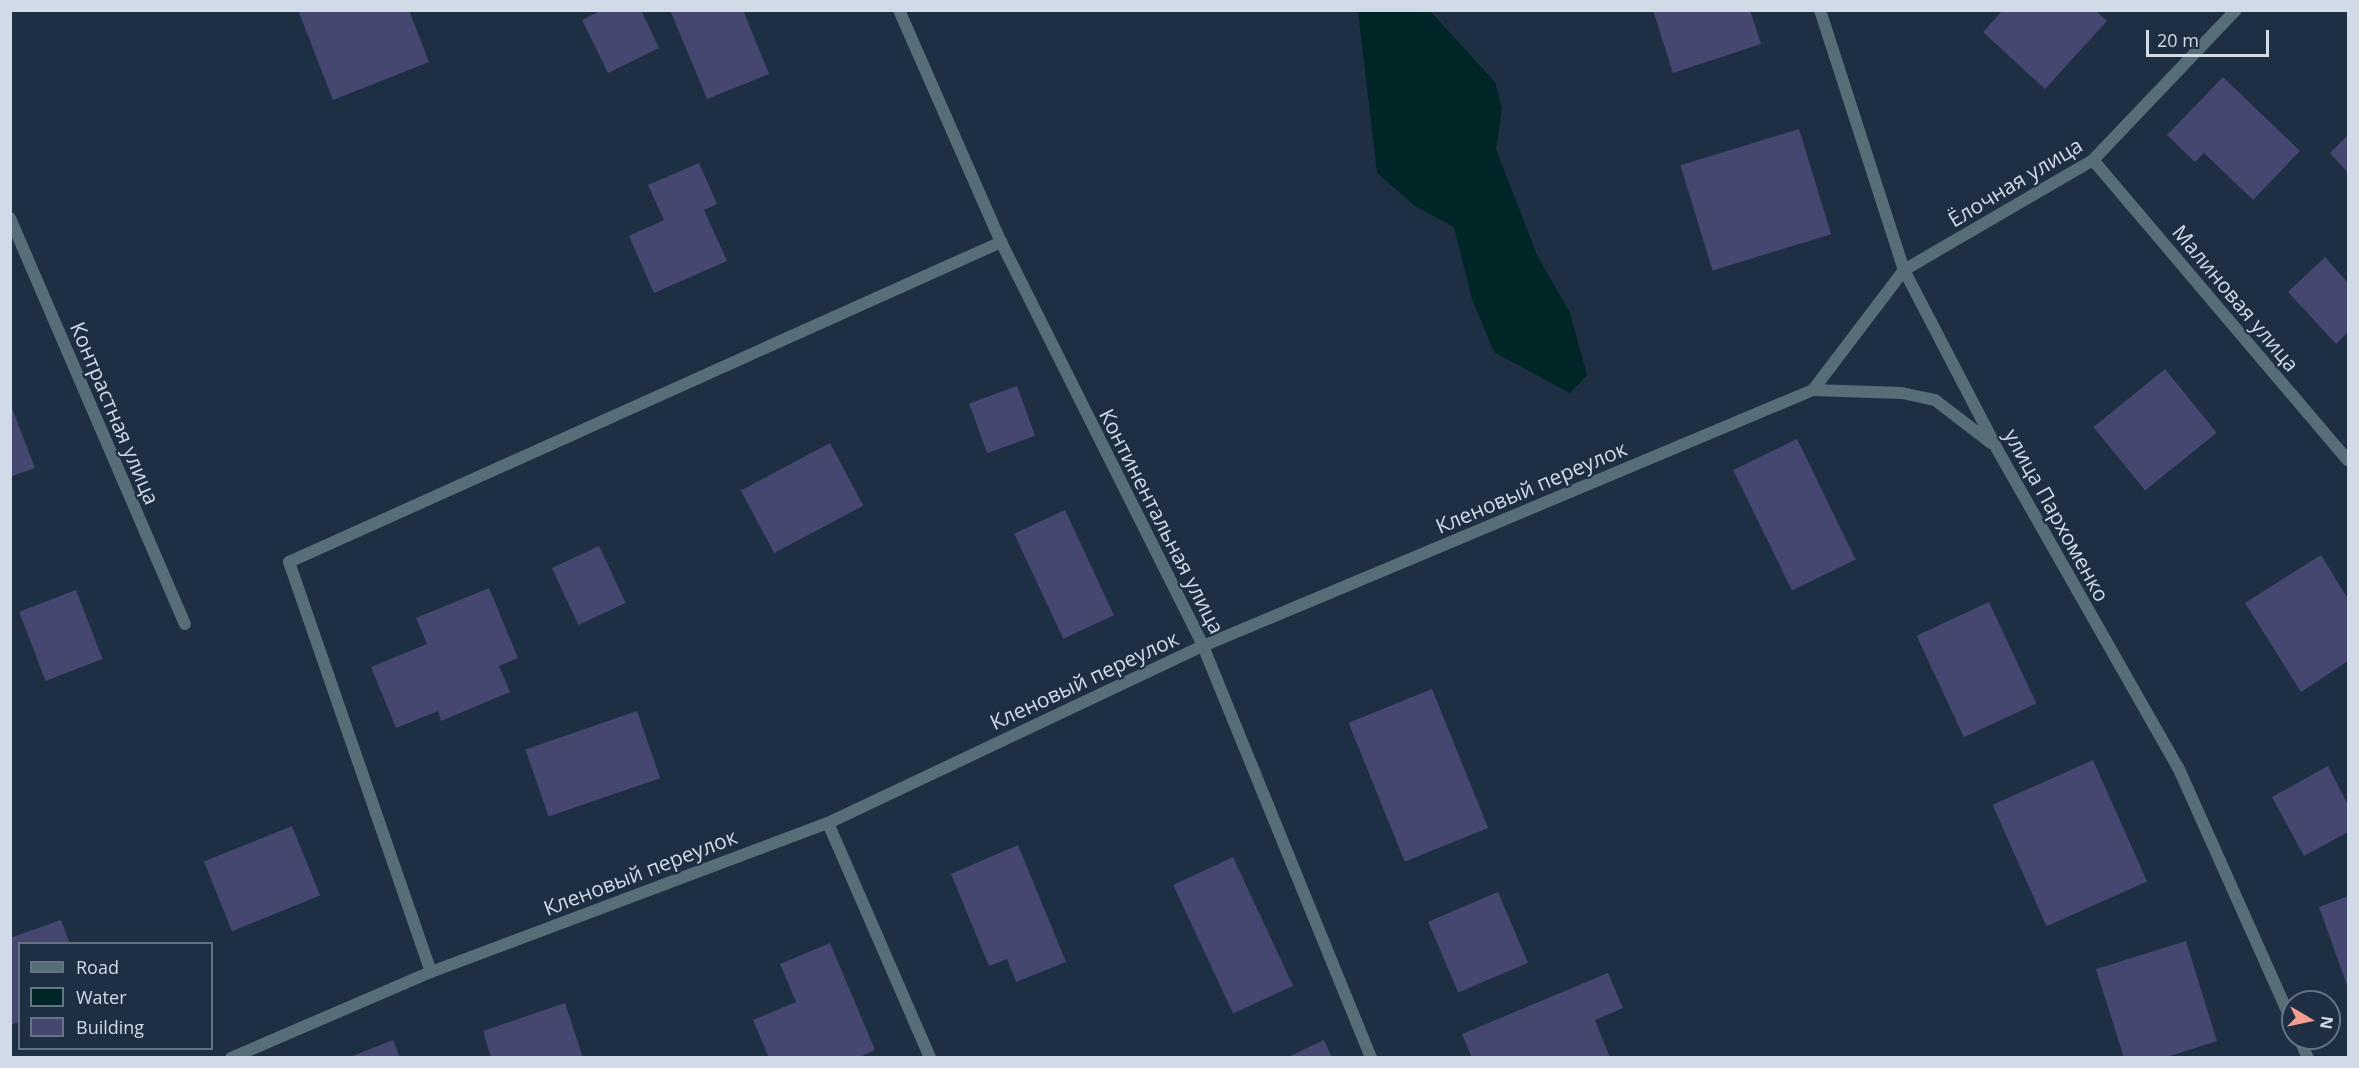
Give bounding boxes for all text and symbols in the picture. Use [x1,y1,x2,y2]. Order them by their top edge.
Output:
scale bar [2149,18,2272,56]
text: 20 m [2157,28,2199,52]
street label: Ёлочная улица [1943,132,2087,232]
street label: Малиновая улица [2167,220,2305,376]
street label: Контрастная улица [65,318,165,508]
street label: Континентальная улица [1094,404,1230,638]
street label: улица Пархоменко [1999,424,2115,606]
street label: Кленовый переулок [1432,435,1630,539]
street label: Кленовый переулок [986,625,1182,735]
street label: Кленовый переулок [540,824,740,920]
legend [18,942,213,1050]
text: Road [76,955,119,979]
text: Water [76,985,127,1009]
north arrow [2281,990,2341,1050]
text: N [2315,1014,2339,1031]
text: Building [76,1015,144,1039]

